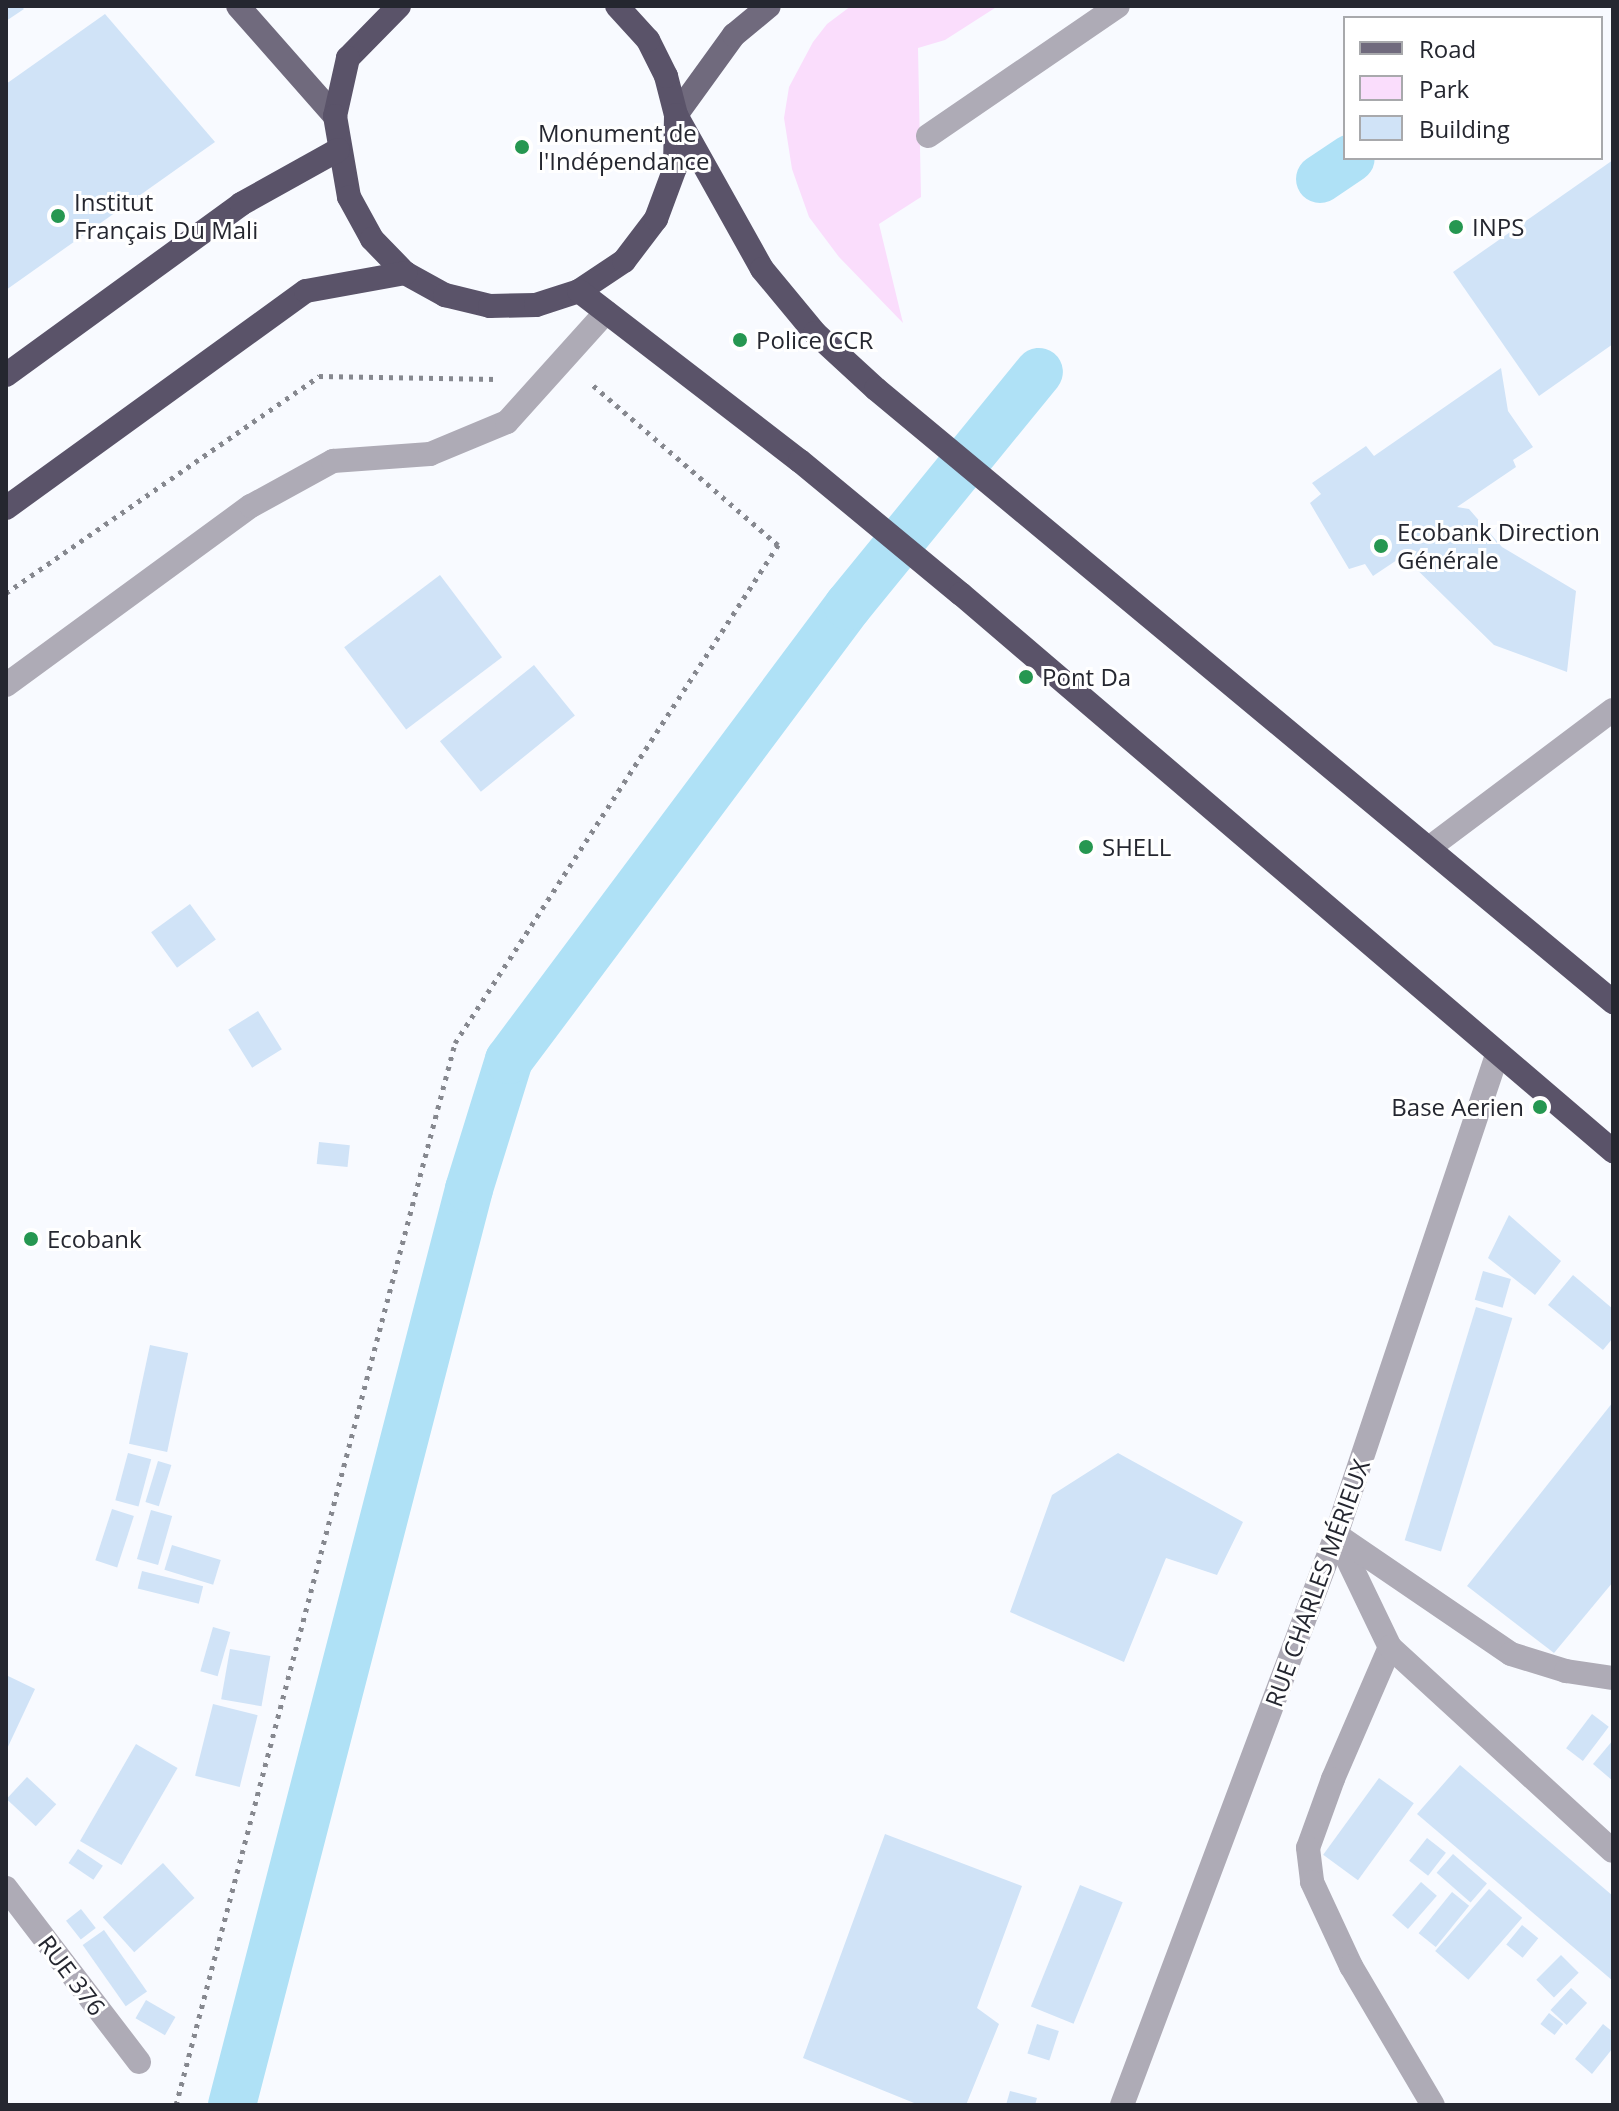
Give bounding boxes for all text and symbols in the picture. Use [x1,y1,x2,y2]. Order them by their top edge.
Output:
legend [1343,16,1603,160]
text: Road [1419,32,1476,65]
text: Park [1419,72,1469,105]
text: Building [1419,112,1510,145]
place label: Monument de l'Indépendance [538,119,709,175]
marker: Monument de l'Indépendance [513,138,531,156]
place label: Institut Français Du Mali [74,188,258,244]
marker: Institut Français Du Mali [49,207,67,225]
place label: INPS [1472,213,1524,241]
marker: INPS [1447,218,1465,236]
place label: Police CCR [756,326,873,354]
marker: Police CCR [731,331,749,349]
place label: Ecobank Direction Générale [1397,518,1600,574]
marker: Ecobank Direction Générale [1372,537,1390,555]
place label: Pont Da [1042,663,1131,691]
marker: Pont Da [1017,668,1035,686]
place label: SHELL [1102,833,1171,861]
marker: SHELL [1077,838,1095,856]
place label: Base Aerien [1391,1093,1524,1121]
marker: Base Aerien [1531,1098,1549,1116]
place label: Ecobank [47,1225,142,1253]
marker: Ecobank [22,1230,40,1248]
street label: RUE CHARLES MÉRIEUX [1259,1455,1375,1711]
street label: RUE 376 [33,1929,111,2021]

